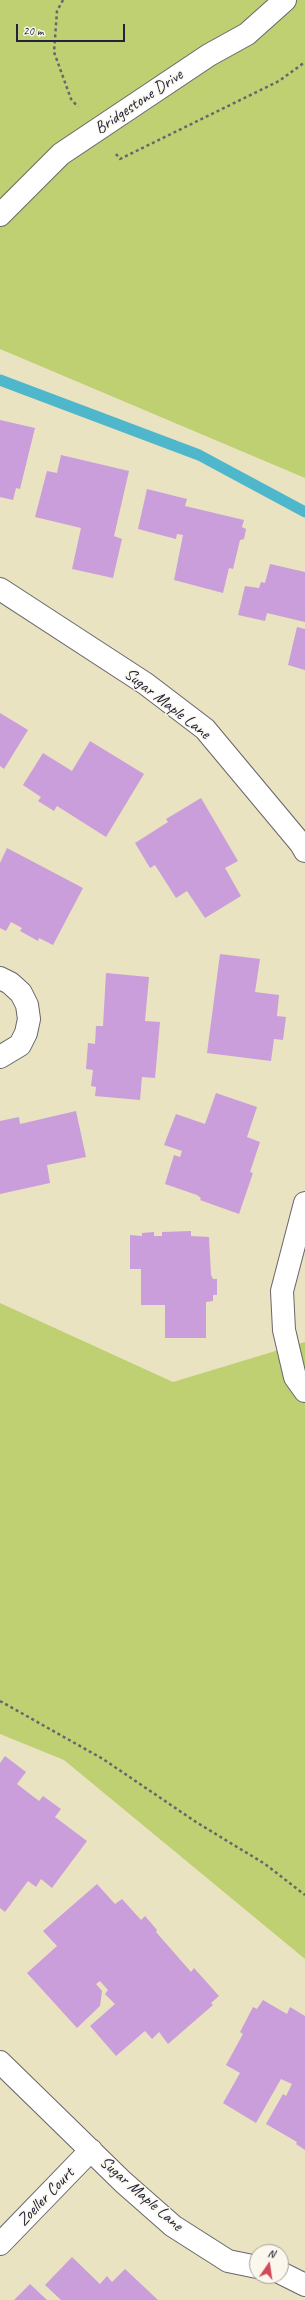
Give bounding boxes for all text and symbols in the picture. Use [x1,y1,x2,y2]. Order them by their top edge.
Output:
scale bar [18,16,127,42]
text: 20 m [23,23,43,39]
street label: Bridgestone Drive [91,65,187,139]
street label: Sugar Maple Lane [120,664,214,744]
street label: Sugar Maple Lane [95,2152,187,2236]
street label: Zoeller Court [13,2163,79,2231]
north arrow [249,2244,289,2284]
text: N [267,2246,276,2261]

